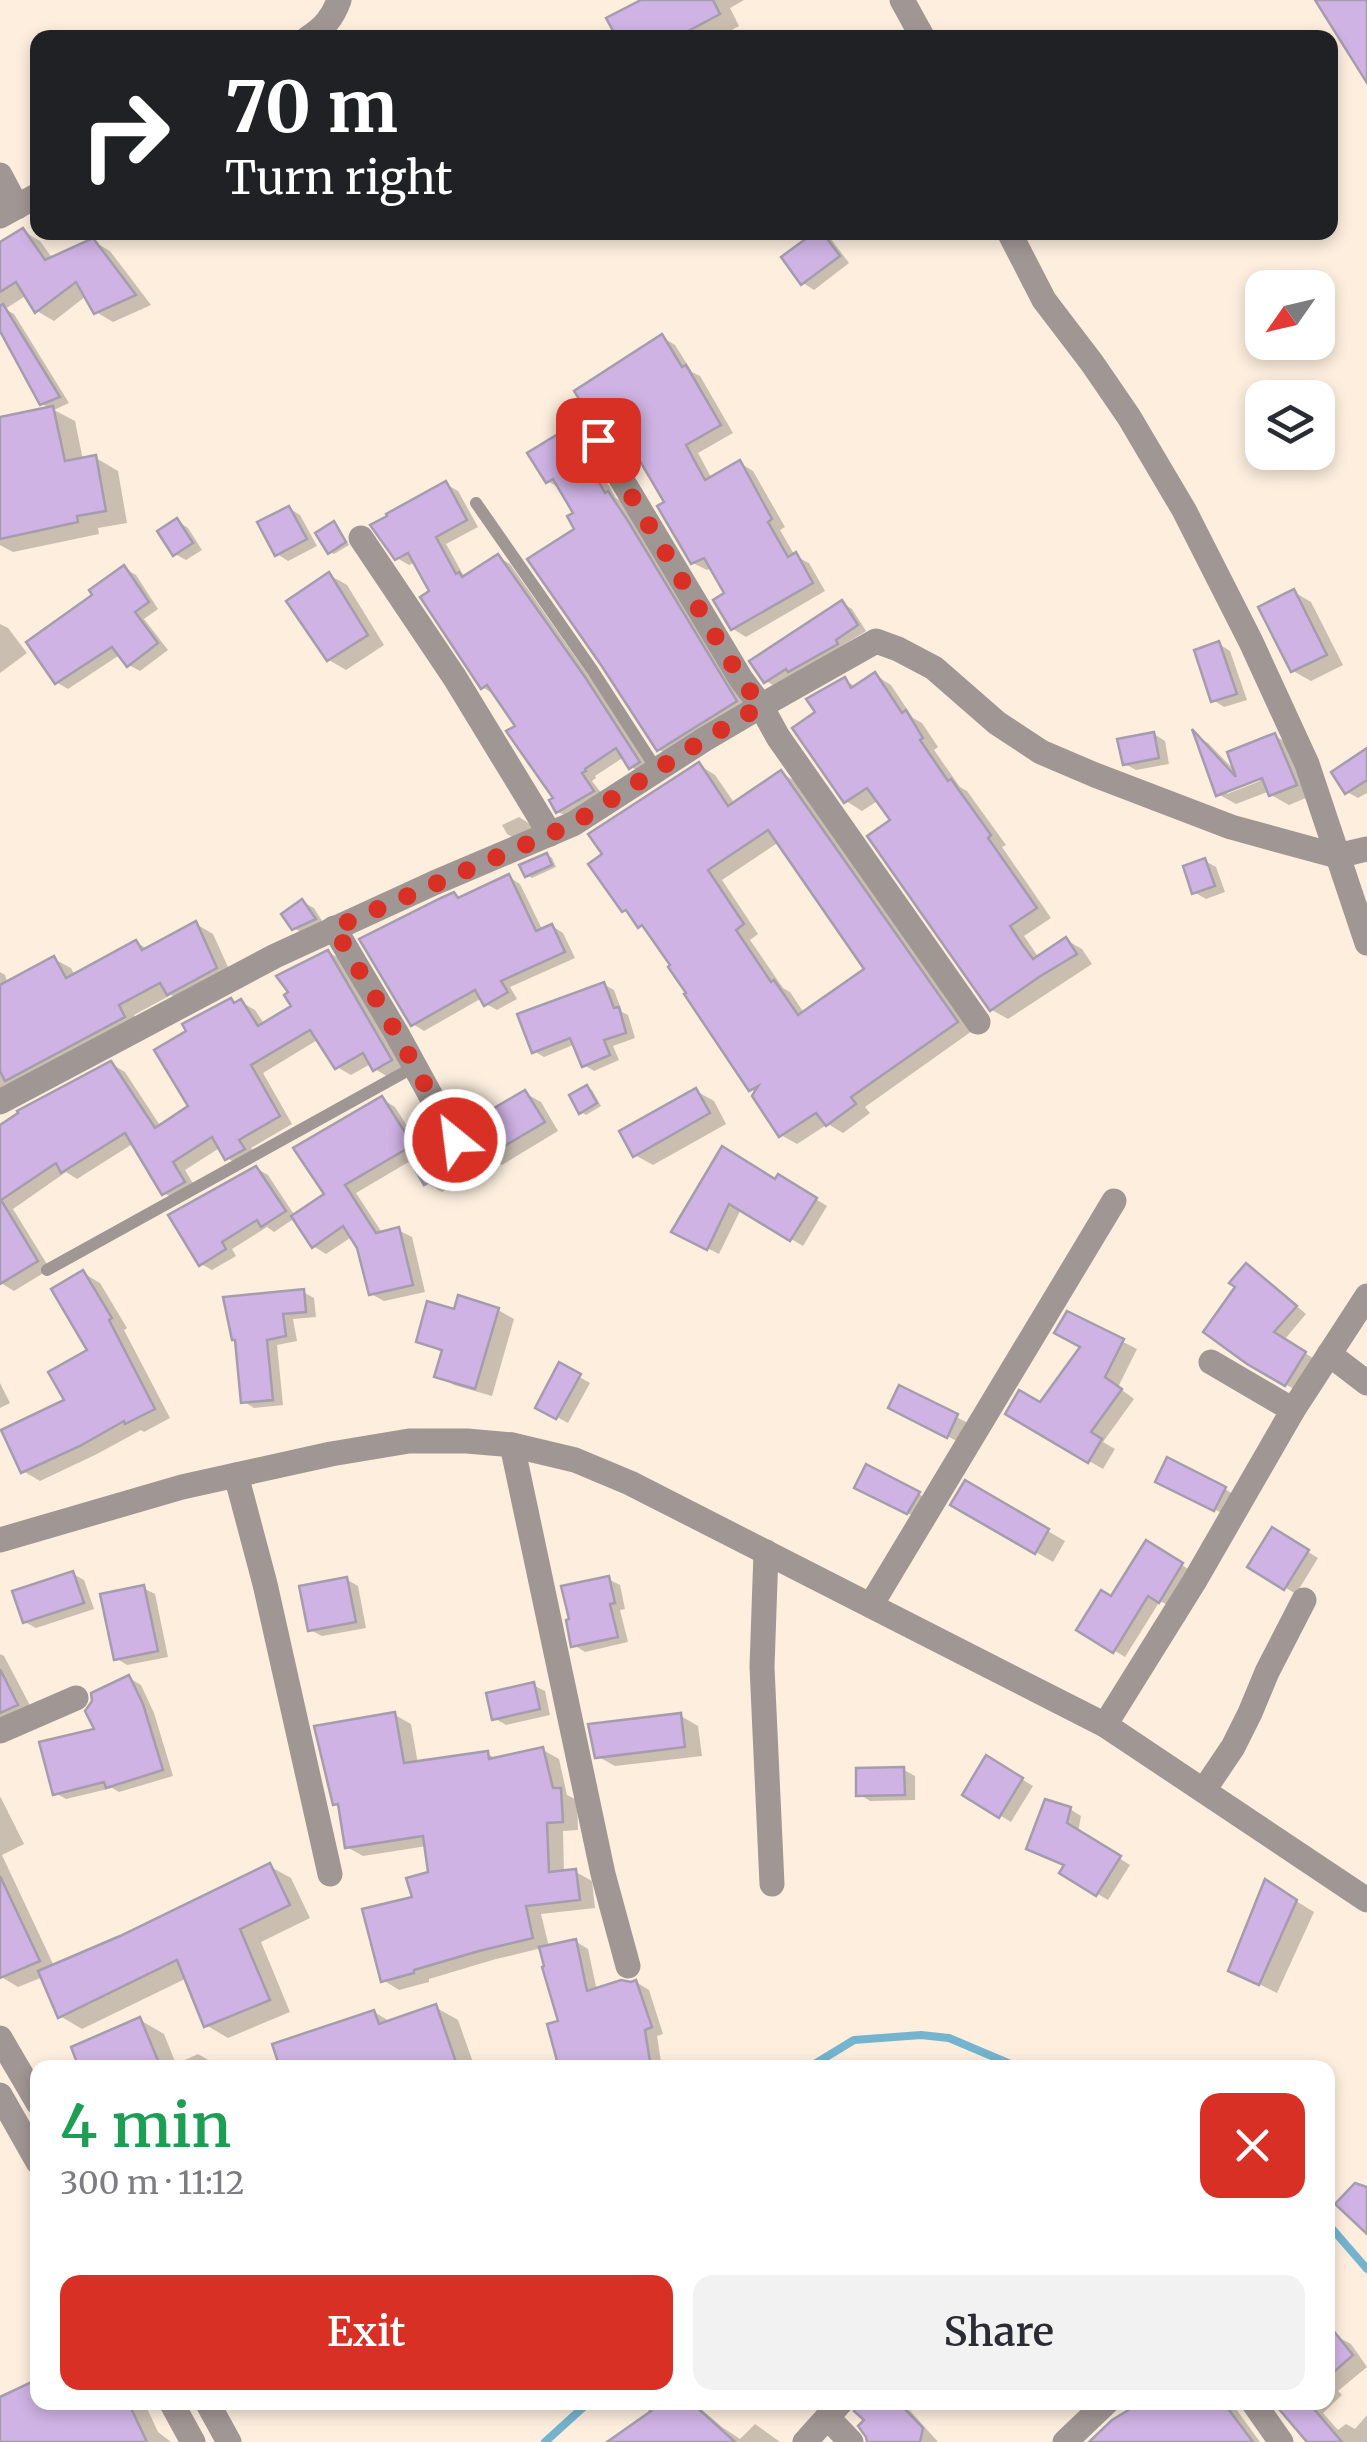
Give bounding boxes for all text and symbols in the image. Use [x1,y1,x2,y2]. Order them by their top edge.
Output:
text: 70 m [225,63,398,151]
icon: right [60,70,190,200]
text: Turn right [225,150,453,206]
north arrow [1245,270,1335,360]
map controls [1245,270,1335,470]
button: layers [1245,380,1335,470]
pin [556,398,641,483]
icon: arrive [571,413,626,468]
position arrow [403,1088,507,1192]
text: 4 min [60,2088,231,2163]
button: close [1200,2093,1305,2198]
text: 300 m · 11:12 [60,2163,245,2203]
button: Exit [60,2275,673,2390]
button: Share [693,2275,1305,2390]

